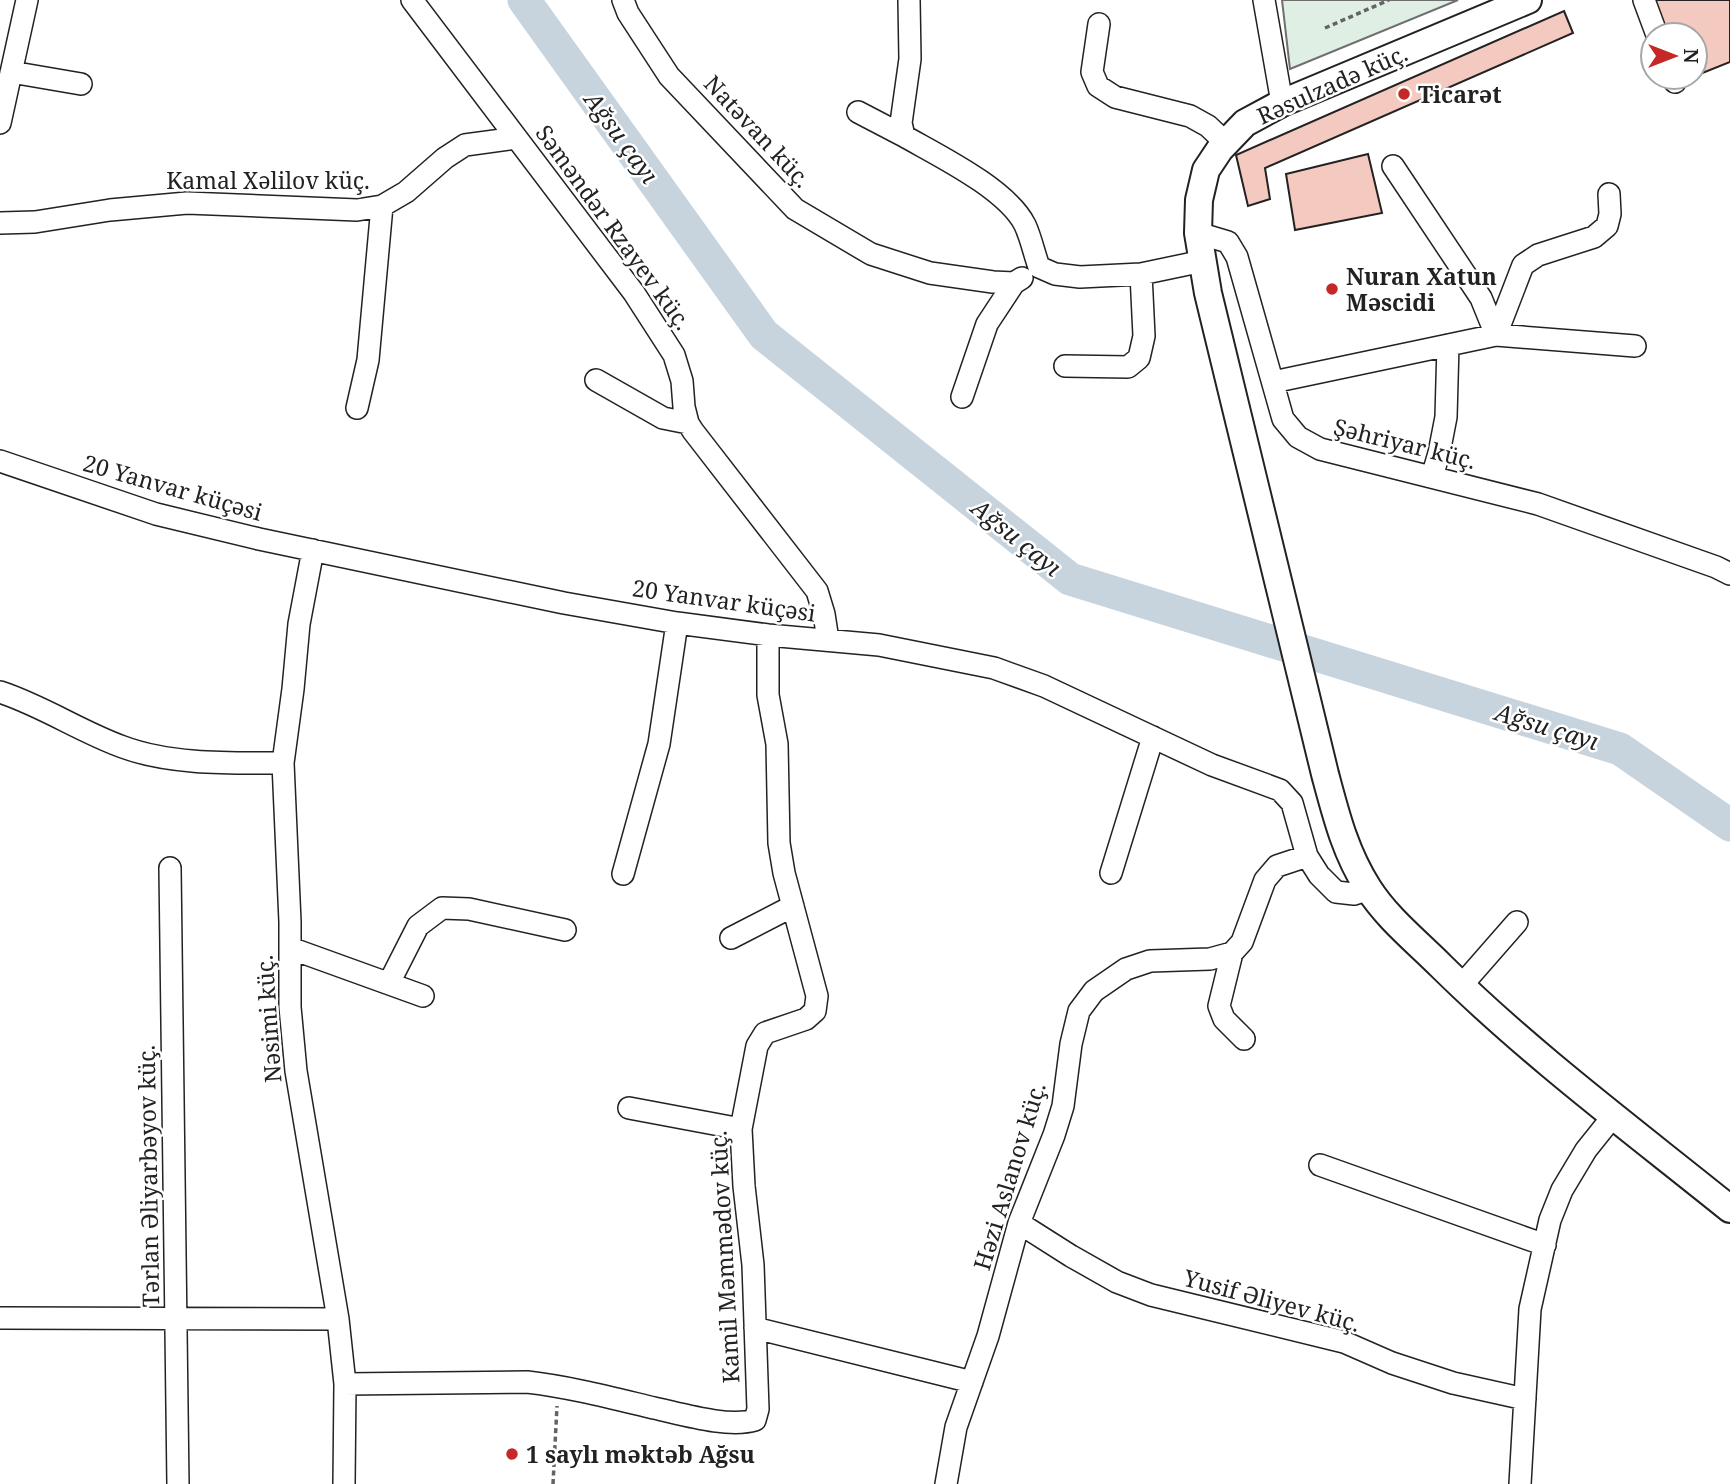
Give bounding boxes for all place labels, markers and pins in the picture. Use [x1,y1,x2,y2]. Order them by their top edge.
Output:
place label: Ticarət [1418,78,1502,110]
marker: Ticarət [1396,86,1412,102]
place label: Nuran Xatun Məscidi [1346,260,1497,318]
marker: Nuran Xatun Məscidi [1324,281,1340,297]
place label: 1 saylı məktəb Ağsu [526,1438,755,1470]
marker: 1 saylı məktəb Ağsu [504,1446,520,1462]

